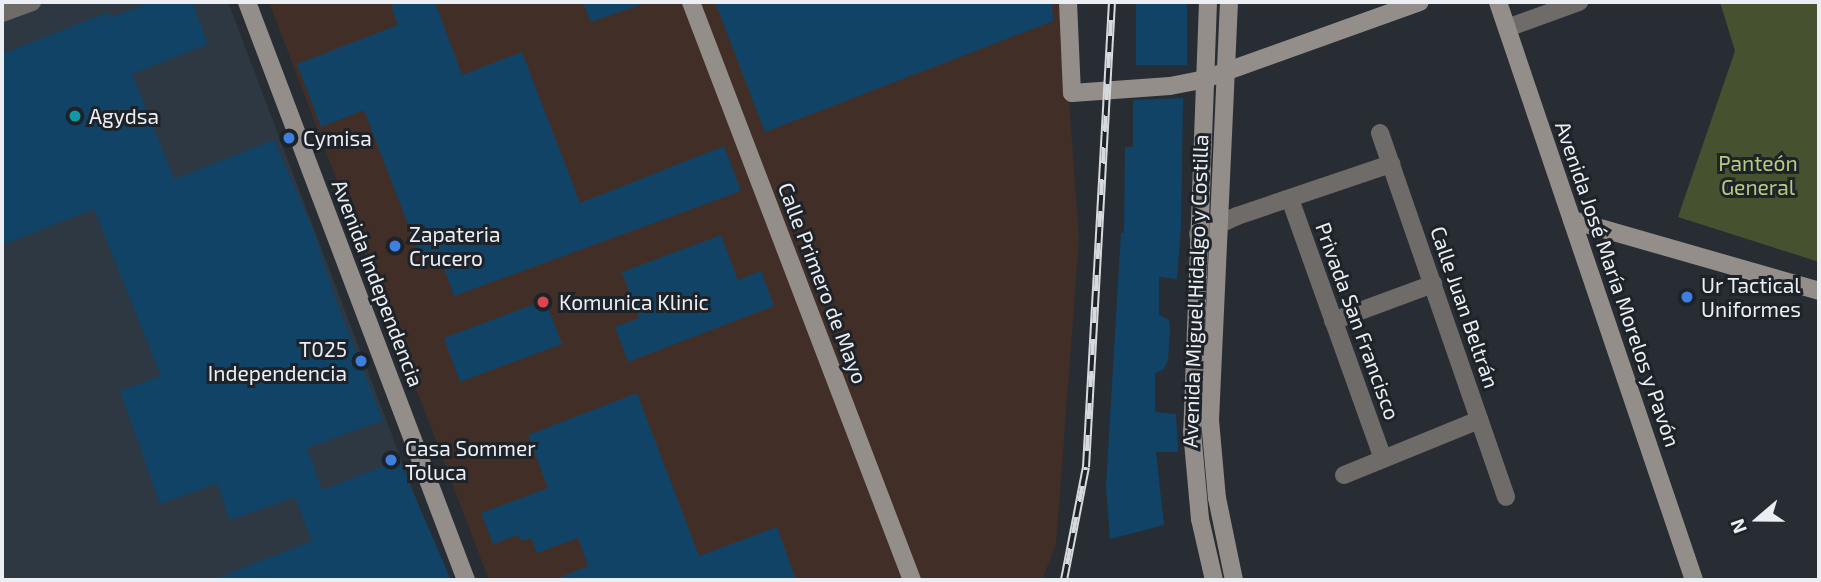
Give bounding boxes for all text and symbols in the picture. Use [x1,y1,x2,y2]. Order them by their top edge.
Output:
place label: Agydsa [89,103,159,129]
marker: Agydsa [67,108,83,124]
street label: Avenida José María Morelos y Pavón [1550,117,1686,451]
place label: Cymisa [303,125,372,151]
marker: Cymisa [281,130,297,146]
street label: Avenida Miguel Hidalgo y Costilla [1177,133,1213,449]
park label: Panteón General [1718,150,1798,200]
street label: Avenida Independencia [327,176,429,390]
street label: Calle Primero de Mayo [773,179,873,387]
street label: Privada San Francisco [1311,219,1405,423]
place label: Zapateria Crucero [409,221,501,271]
street label: Calle Juan Beltrán [1425,223,1505,391]
marker: Zapateria Crucero [387,238,403,254]
place label: Ur Tactical Uniformes [1701,272,1801,322]
place label: Komunica Klinic [559,289,709,315]
marker: Ur Tactical Uniformes [1679,289,1695,305]
marker: Komunica Klinic [533,292,553,312]
place label: T025 Independencia [208,336,347,386]
marker: T025 Independencia [353,353,369,369]
place label: Casa Sommer Toluca [405,435,536,485]
marker: Casa Sommer Toluca [383,452,399,468]
north arrow [1723,484,1793,554]
text: N [1725,516,1751,537]

